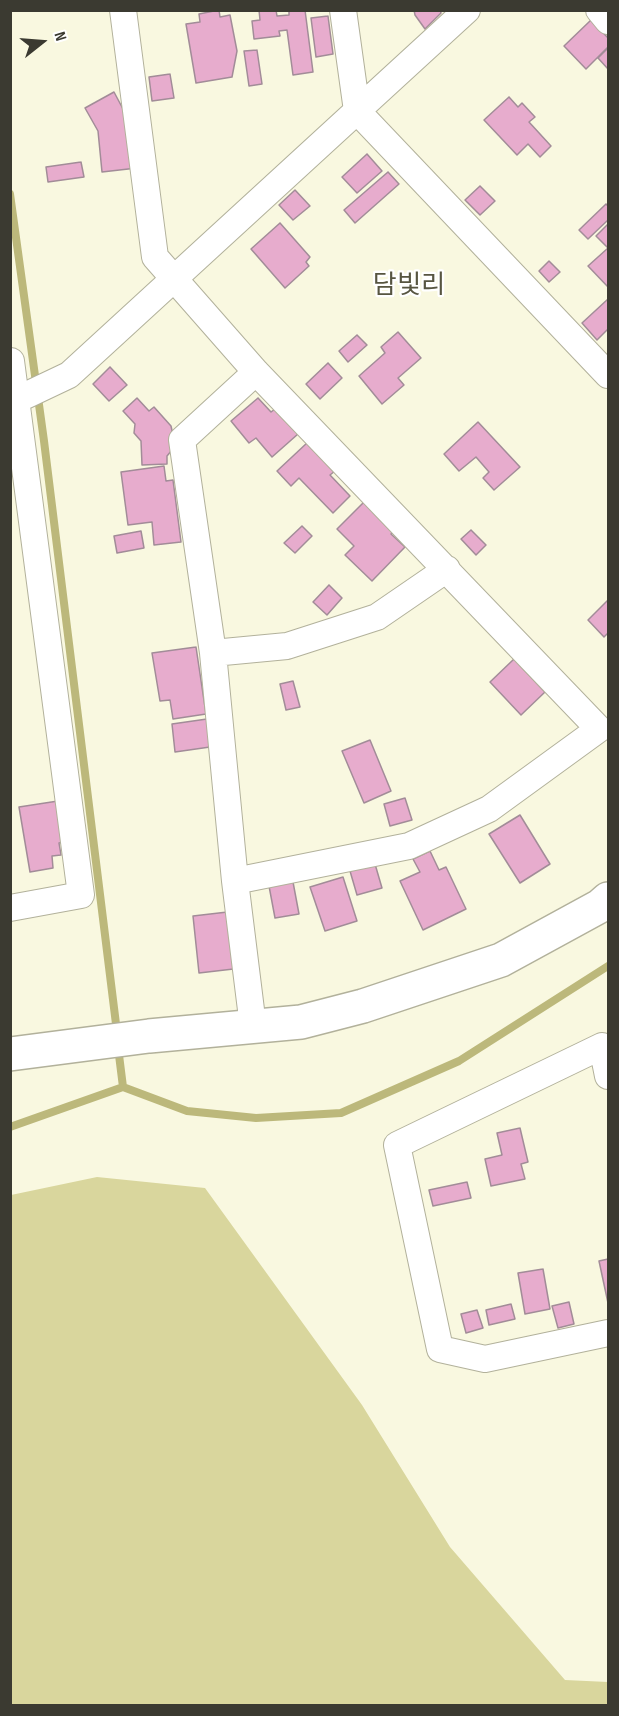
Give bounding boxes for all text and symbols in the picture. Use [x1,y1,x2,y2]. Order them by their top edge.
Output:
north arrow [12,12,72,72]
text: N [49,30,70,43]
district label: 담빛리 [373,270,445,302]

